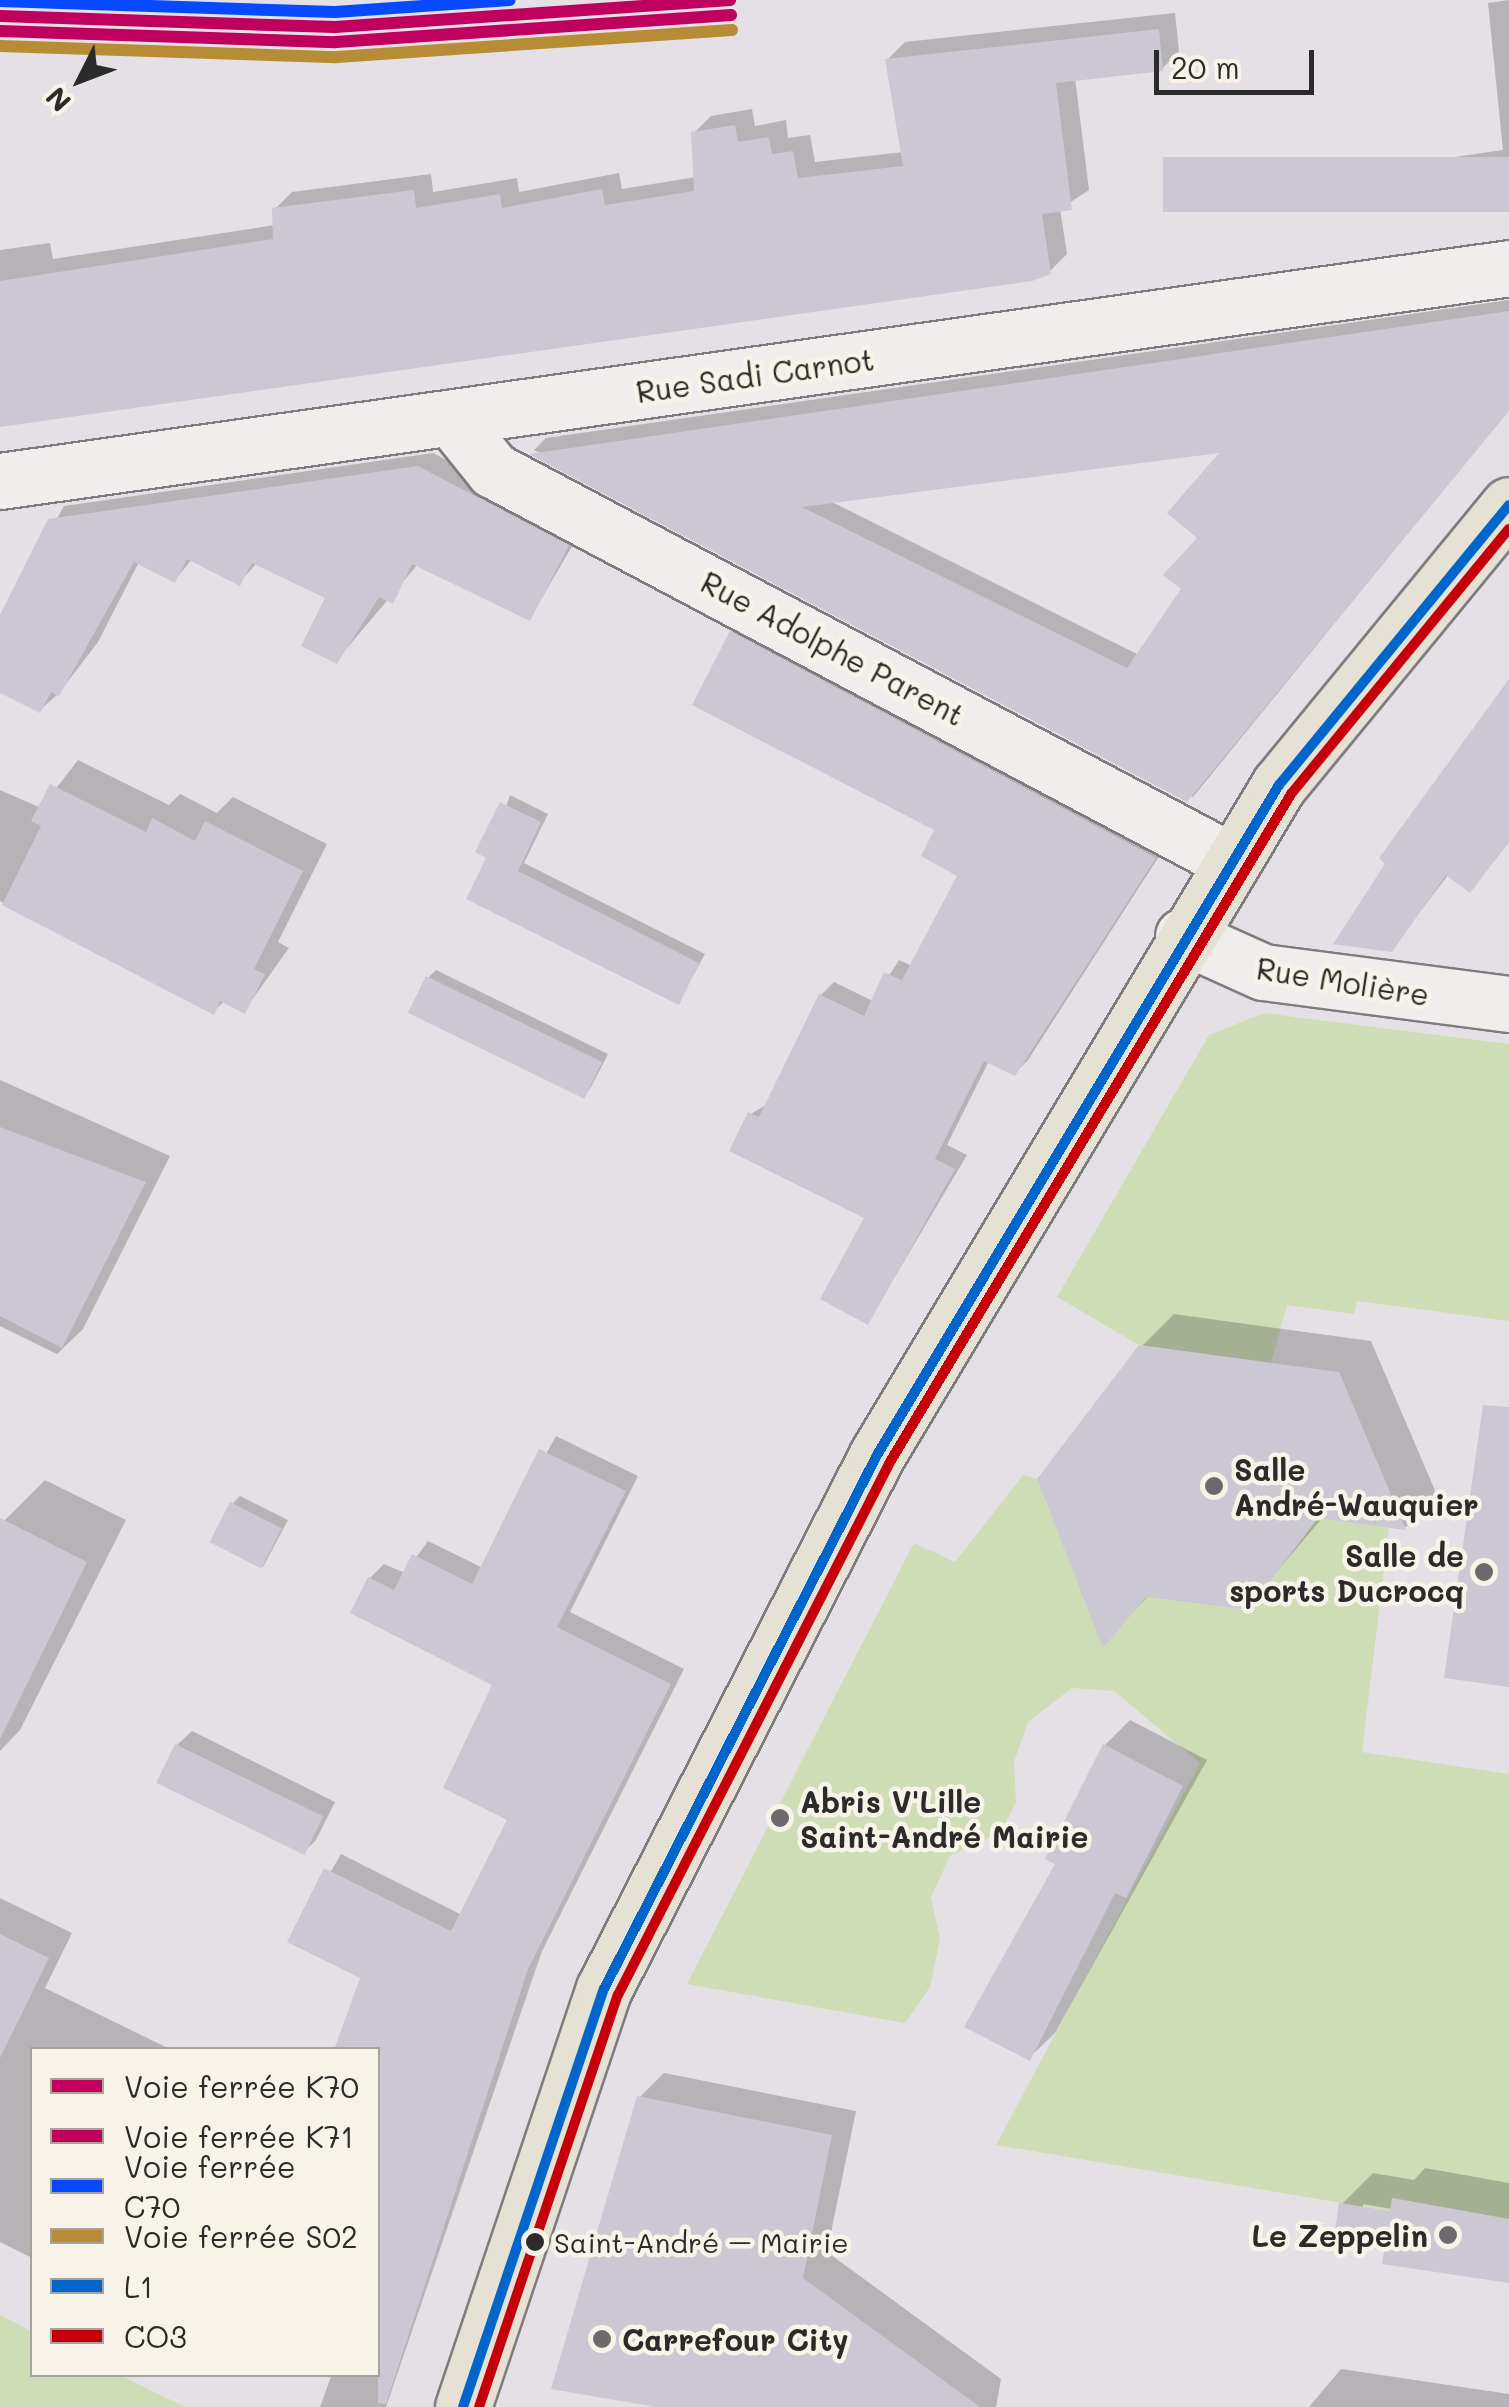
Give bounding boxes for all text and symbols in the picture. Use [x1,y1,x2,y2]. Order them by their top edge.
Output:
north arrow [30,30,130,130]
scale bar [1159,30,1319,92]
text: 20 m [1171,47,1240,87]
text: N [37,80,78,120]
street label: Rue Sadi Carnot [634,340,876,410]
street label: Rue Adolphe Parent [695,563,971,733]
street label: Rue Molière [1254,950,1432,1012]
place label: Salle André-Wauquier [1234,1451,1479,1522]
marker: Salle André-Wauquier [1203,1475,1225,1497]
place label: Salle de sports Ducrocq [1229,1537,1464,1608]
marker: Salle de sports Ducrocq [1473,1561,1495,1583]
place label: Abris V'Lille Saint-André Mairie [800,1783,1088,1854]
marker: Abris V'Lille Saint-André Mairie [769,1807,791,1829]
legend [30,2047,380,2377]
text: Voie ferrée K70 [124,2066,359,2106]
text: Voie ferrée K71 [124,2116,354,2156]
text: Voie ferrée C70 [124,2146,296,2226]
text: Voie ferrée S02 [124,2216,358,2256]
place label: Le Zeppelin [1252,2217,1428,2253]
marker: Le Zeppelin [1437,2224,1459,2246]
place label: Saint-André – Mairie [554,2225,849,2259]
marker: Saint-André – Mairie [525,2232,545,2252]
text: L1 [124,2266,153,2306]
text: CO3 [124,2316,187,2356]
place label: Carrefour City [622,2321,848,2357]
marker: Carrefour City [591,2328,613,2350]

